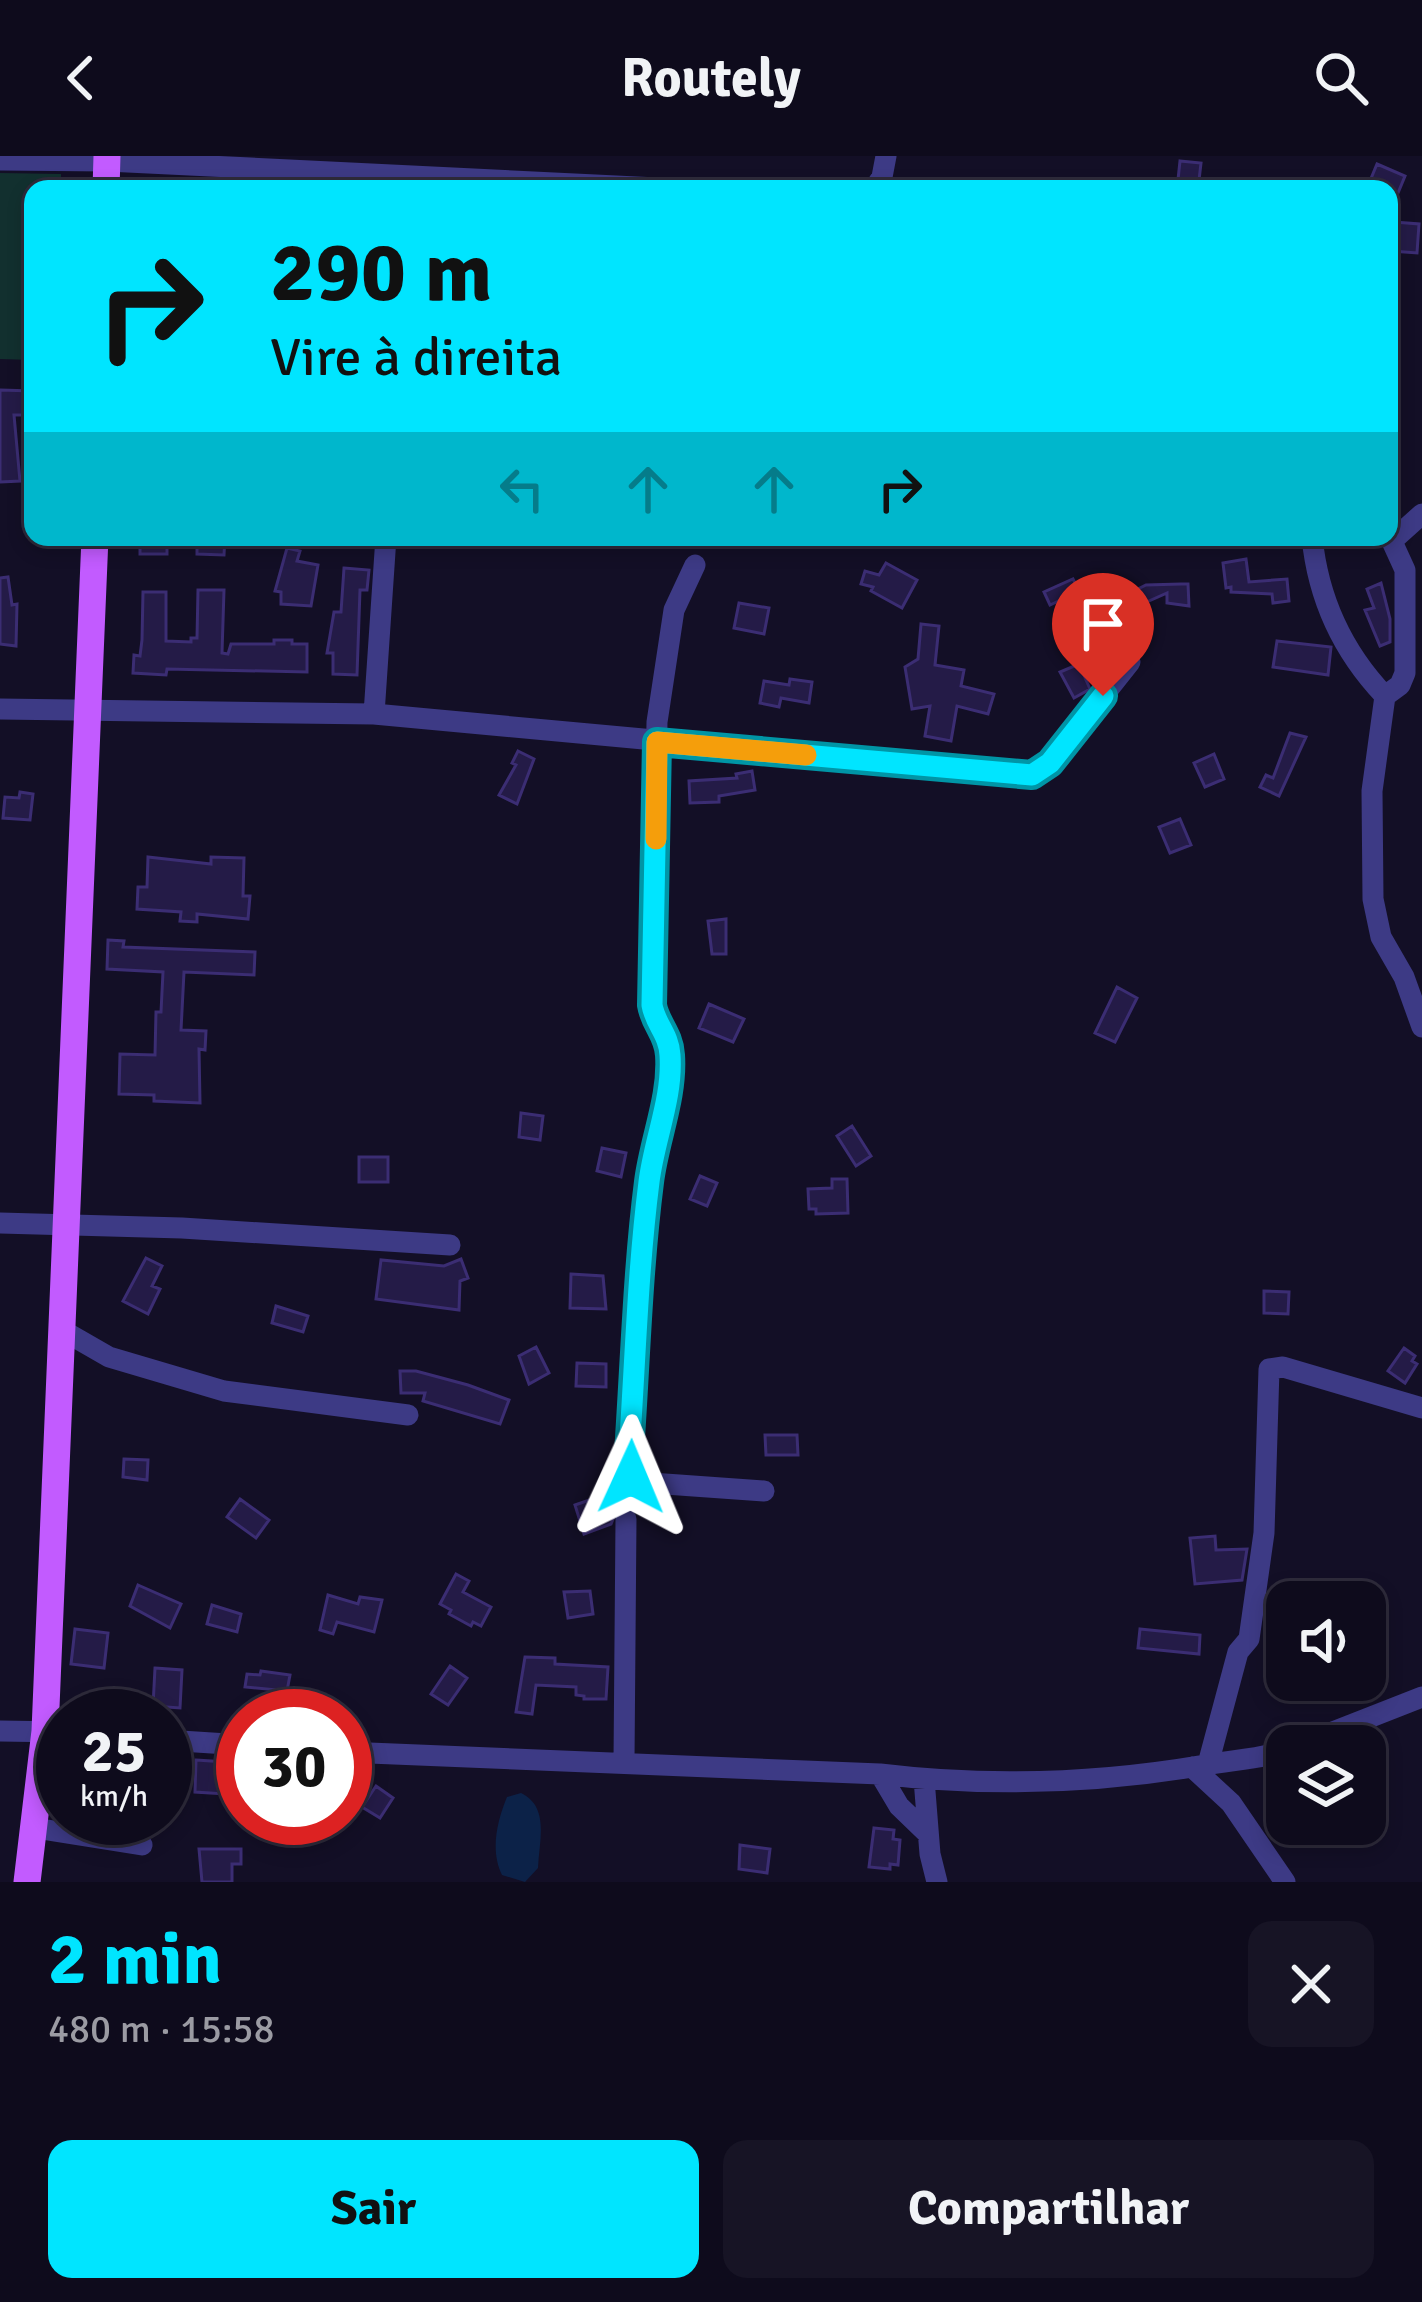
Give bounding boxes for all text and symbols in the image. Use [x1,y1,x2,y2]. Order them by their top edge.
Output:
icon: back [48,45,114,111]
text: Routely [621,45,801,112]
icon: search [1308,45,1374,111]
text: 290 m [270,221,492,325]
icon: right [72,228,228,384]
text: Vire à direita [270,324,562,391]
icon: left [489,456,555,522]
icon: ahead [615,456,681,522]
icon: ahead [741,456,807,522]
icon: right [867,456,933,522]
pin [1052,573,1154,696]
icon: arrive [1070,591,1136,657]
position arrow [568,1414,694,1540]
map controls [1266,1581,1386,1845]
button: sound [1266,1581,1386,1701]
speed limit sign: 30 [216,1689,372,1845]
text: 25 [82,1715,146,1789]
button: layers [1266,1725,1386,1845]
text: km/h [80,1778,148,1815]
text: 2 min [48,1915,222,2004]
button: close [1248,1921,1374,2047]
text: 480 m · 15:58 [48,2005,275,2053]
button: Sair [48,2140,699,2278]
button: Compartilhar [723,2140,1374,2278]

